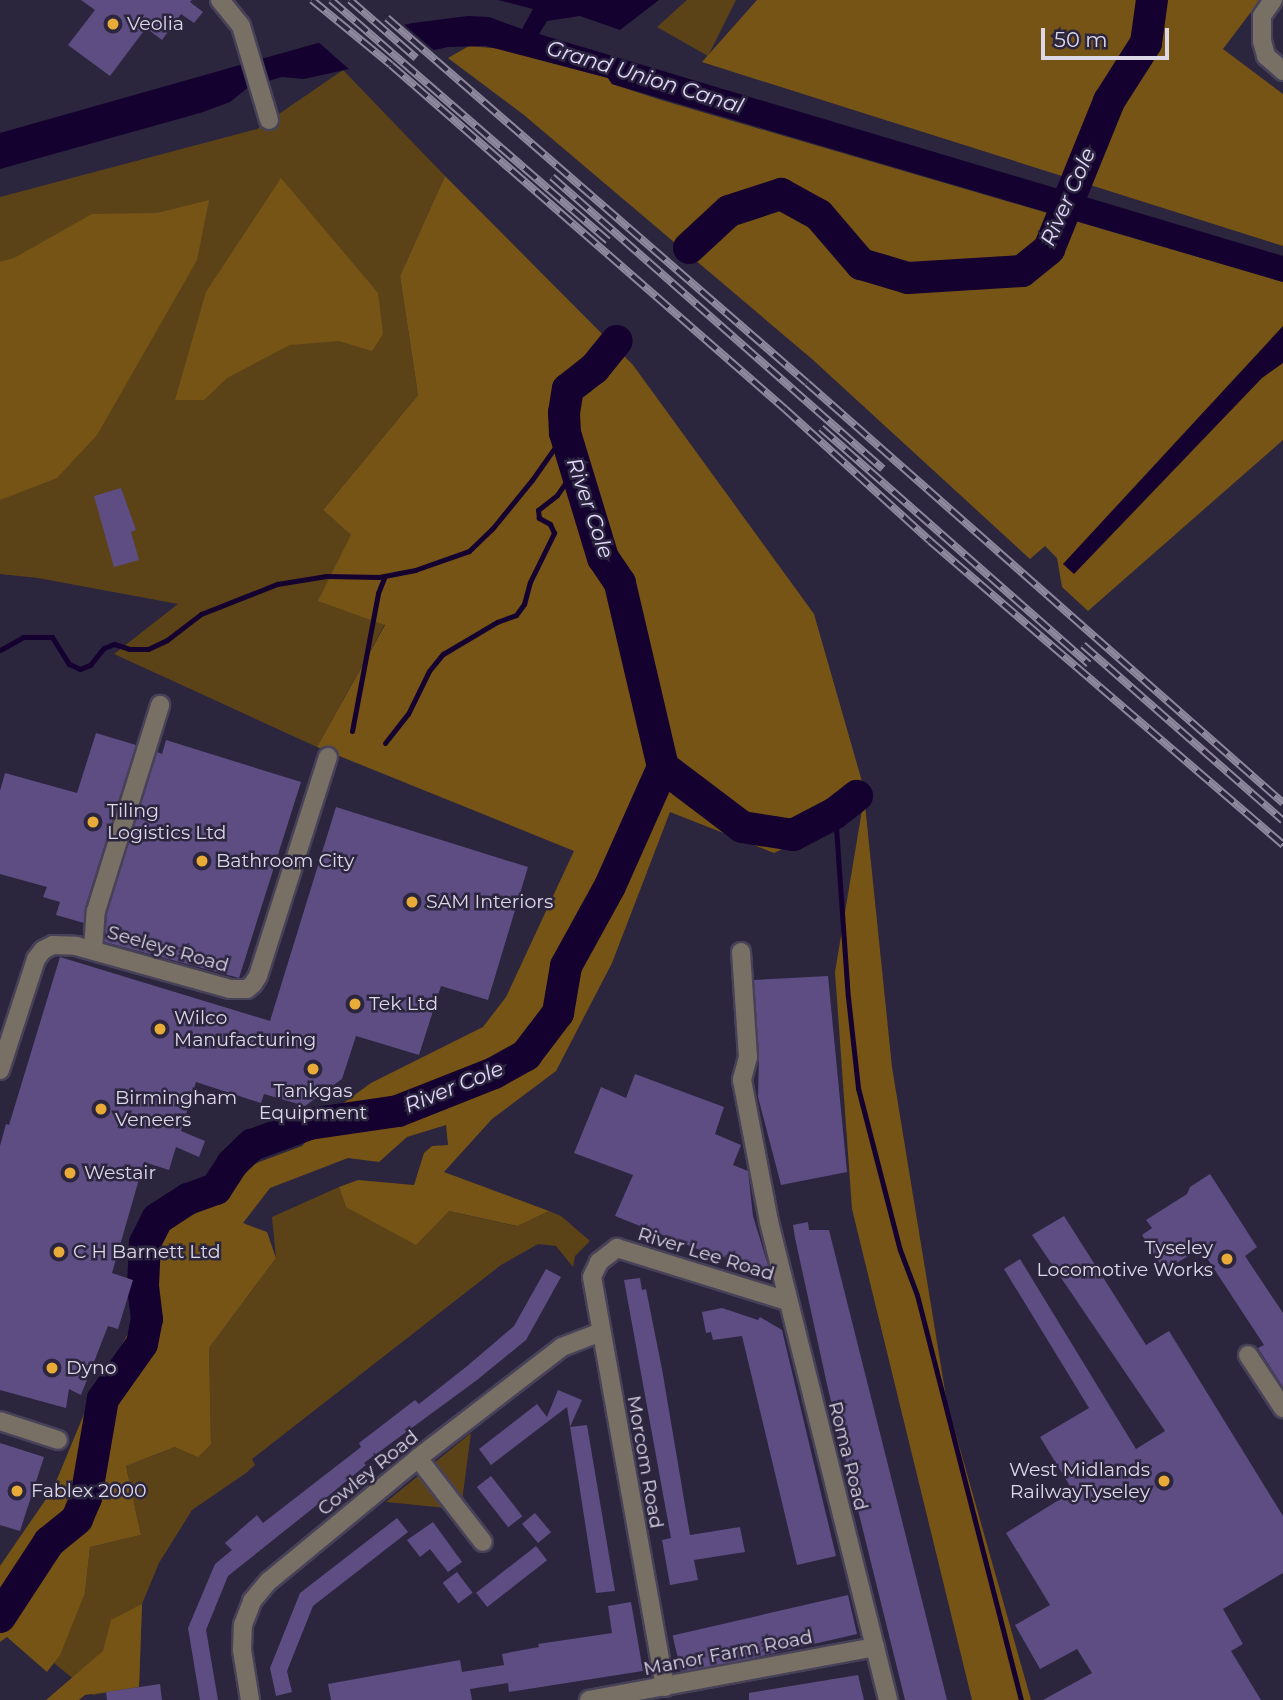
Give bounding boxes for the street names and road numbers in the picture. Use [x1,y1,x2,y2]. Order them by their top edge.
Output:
street label: Seeleys Road [105,921,231,977]
street label: River Lee Road [635,1222,777,1286]
street label: Morcom Road [622,1394,668,1530]
street label: Roma Road [823,1399,873,1513]
street label: Cowley Road [313,1426,423,1520]
street label: Manor Farm Road [641,1625,815,1681]

